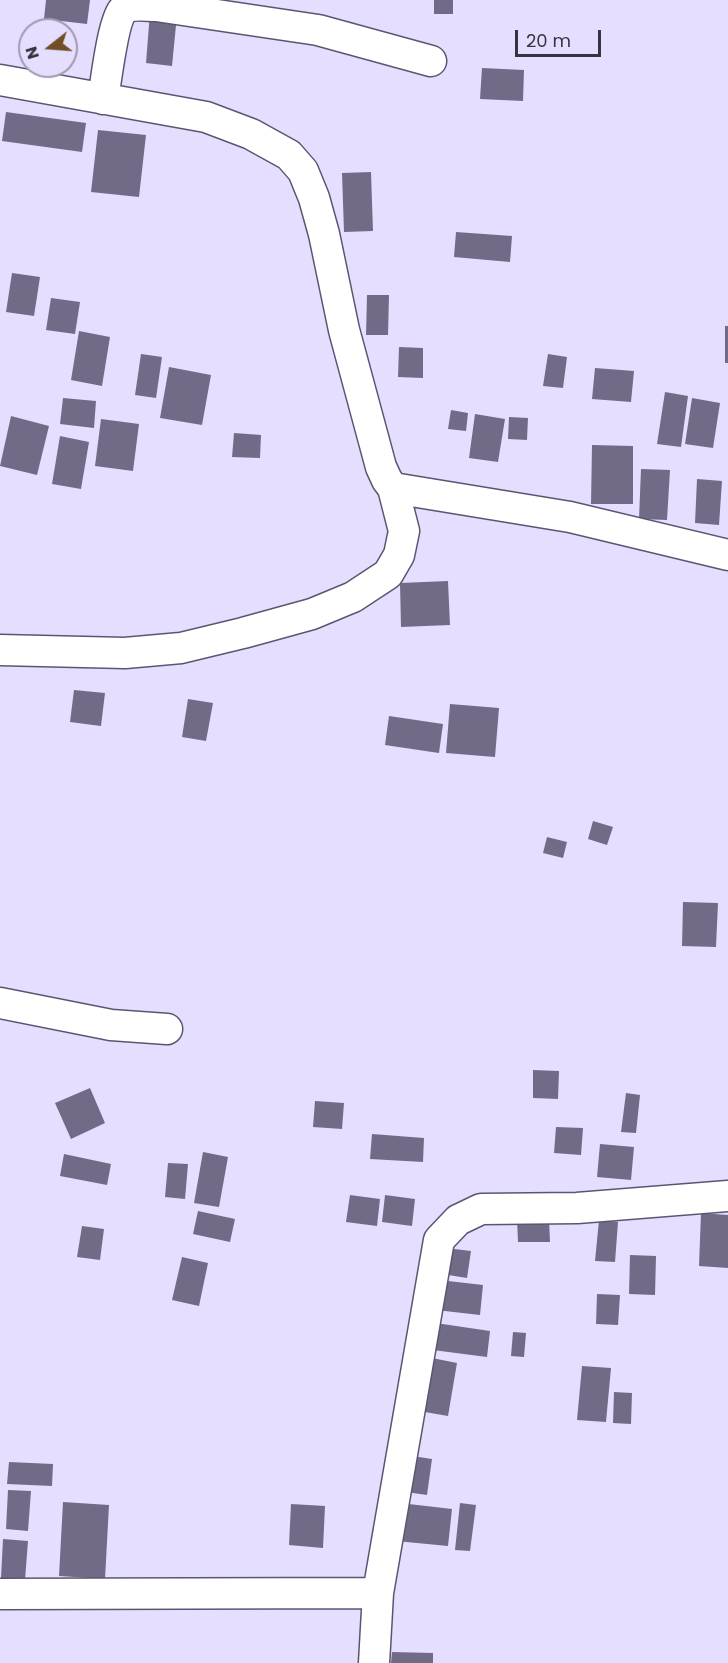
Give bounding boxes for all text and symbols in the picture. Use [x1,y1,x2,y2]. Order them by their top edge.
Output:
north arrow [18,18,78,78]
scale bar [518,18,604,56]
text: 20 m [526,28,571,53]
text: N [19,44,45,62]

